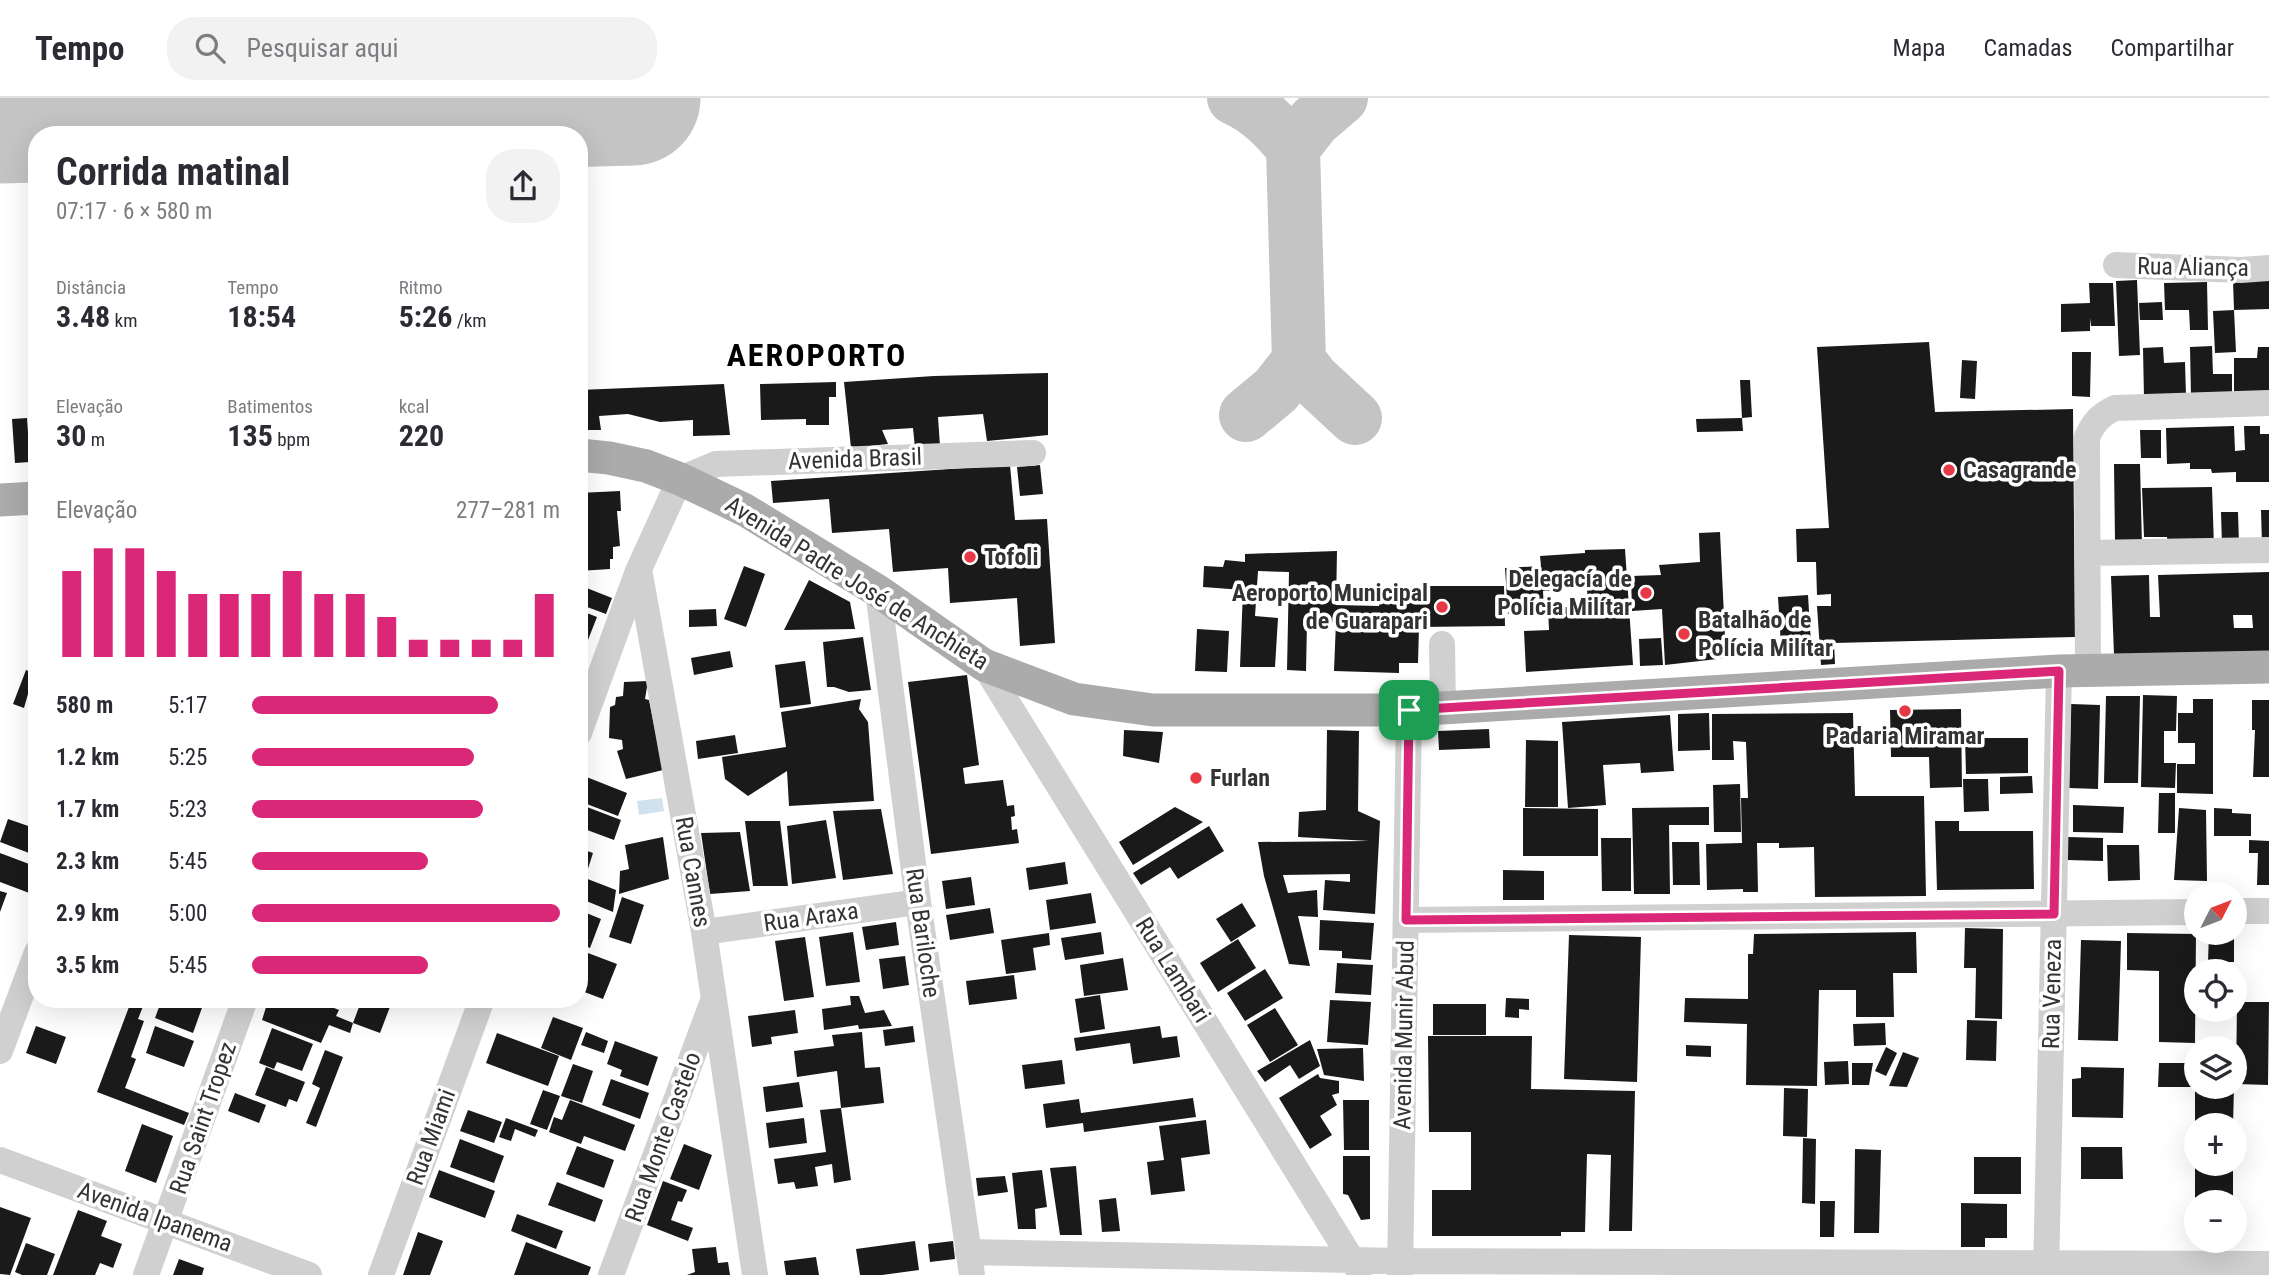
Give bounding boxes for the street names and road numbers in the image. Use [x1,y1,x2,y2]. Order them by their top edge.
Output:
street label: Rua Aliança [2137,252,2249,282]
street label: Avenida Brasil [788,443,922,475]
street label: Avenida Padre José de Anchieta [720,490,994,676]
street label: Rua Cannes [669,814,717,930]
street label: Rua Bariloche [900,867,946,999]
street label: Rua Araxa [762,896,860,938]
street label: Rua Lambari [1130,912,1216,1028]
street label: Rua Veneza [2037,939,2067,1049]
street label: Avenida Munir Abud [1388,940,1420,1130]
street label: Rua Saint Tropez [164,1038,242,1198]
street label: Rua Monte Castelo [619,1048,707,1226]
street label: Rua Miami [401,1085,461,1189]
street label: Avenida Ipanema [74,1176,236,1258]

